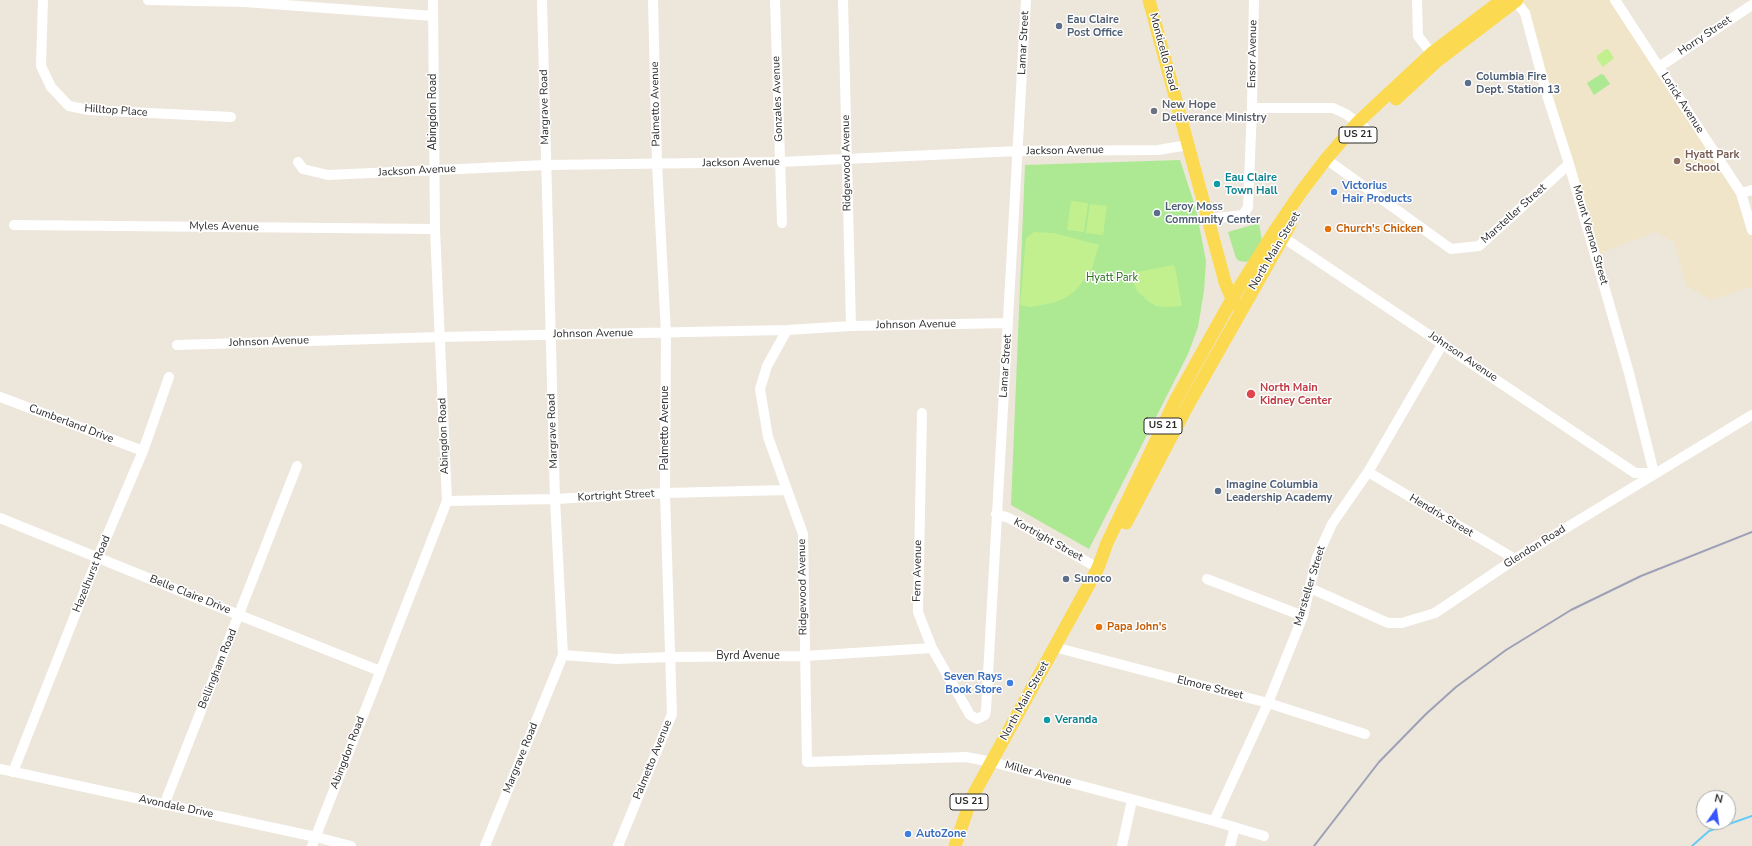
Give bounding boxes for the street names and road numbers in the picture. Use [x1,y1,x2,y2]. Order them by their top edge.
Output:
street label: Lamar Street [1016,11,1032,75]
street label: Monticello Road [1146,12,1180,92]
street label: Horry Street [1676,13,1734,59]
street label: Ensor Avenue [1246,20,1260,88]
street label: Gonzales Avenue [770,56,786,142]
street label: Palmetto Avenue [649,61,663,147]
street label: Margrave Road [538,69,552,145]
street label: Lorick Avenue [1658,70,1706,136]
street label: Abingdon Road [426,74,440,150]
street label: Hilltop Place [84,102,148,120]
street label: Ridgewood Avenue [840,115,854,211]
road number: US 21 [1339,127,1377,143]
street label: Jackson Avenue [1026,144,1104,158]
street label: Jackson Avenue [702,156,780,170]
street label: Jackson Avenue [378,162,456,180]
street label: Marsteller Street [1479,181,1549,247]
street label: Mount Vernon Street [1569,184,1611,286]
street label: North Main Street [1247,210,1303,292]
street label: Myles Avenue [189,220,259,234]
street label: Johnson Avenue [876,318,956,332]
street label: Johnson Avenue [553,327,633,341]
street label: Johnson Avenue [1426,329,1500,385]
street label: Johnson Avenue [229,334,309,350]
street label: Lamar Street [997,334,1015,398]
street label: Palmetto Avenue [658,386,672,470]
street label: Margrave Road [545,393,561,469]
street label: Abingdon Road [436,397,452,475]
street label: Cumberland Drive [27,402,115,446]
road number: US 21 [1144,418,1182,434]
street label: Kortright Street [577,487,655,505]
street label: Hendrix Street [1407,492,1475,540]
street label: Kortright Street [1011,516,1085,564]
street label: Glendon Road [1502,523,1568,571]
street label: Hazelhurst Road [71,533,113,615]
street label: Ridgewood Avenue [796,539,810,635]
street label: Fern Avenue [911,540,925,602]
street label: Marsteller Street [1292,544,1328,628]
street label: Belle Claire Drive [148,573,232,617]
street label: Bellingham Road [196,627,240,711]
street label: Byrd Avenue [716,649,780,663]
street label: North Main Street [998,659,1052,743]
street label: Elmore Street [1176,673,1244,703]
street label: Abingdon Road [328,715,368,791]
street label: Palmetto Avenue [631,718,675,802]
street label: Margrave Road [501,721,541,795]
street label: Miller Avenue [1003,759,1073,789]
street label: Avondale Drive [138,793,214,821]
road number: US 21 [950,794,988,810]

